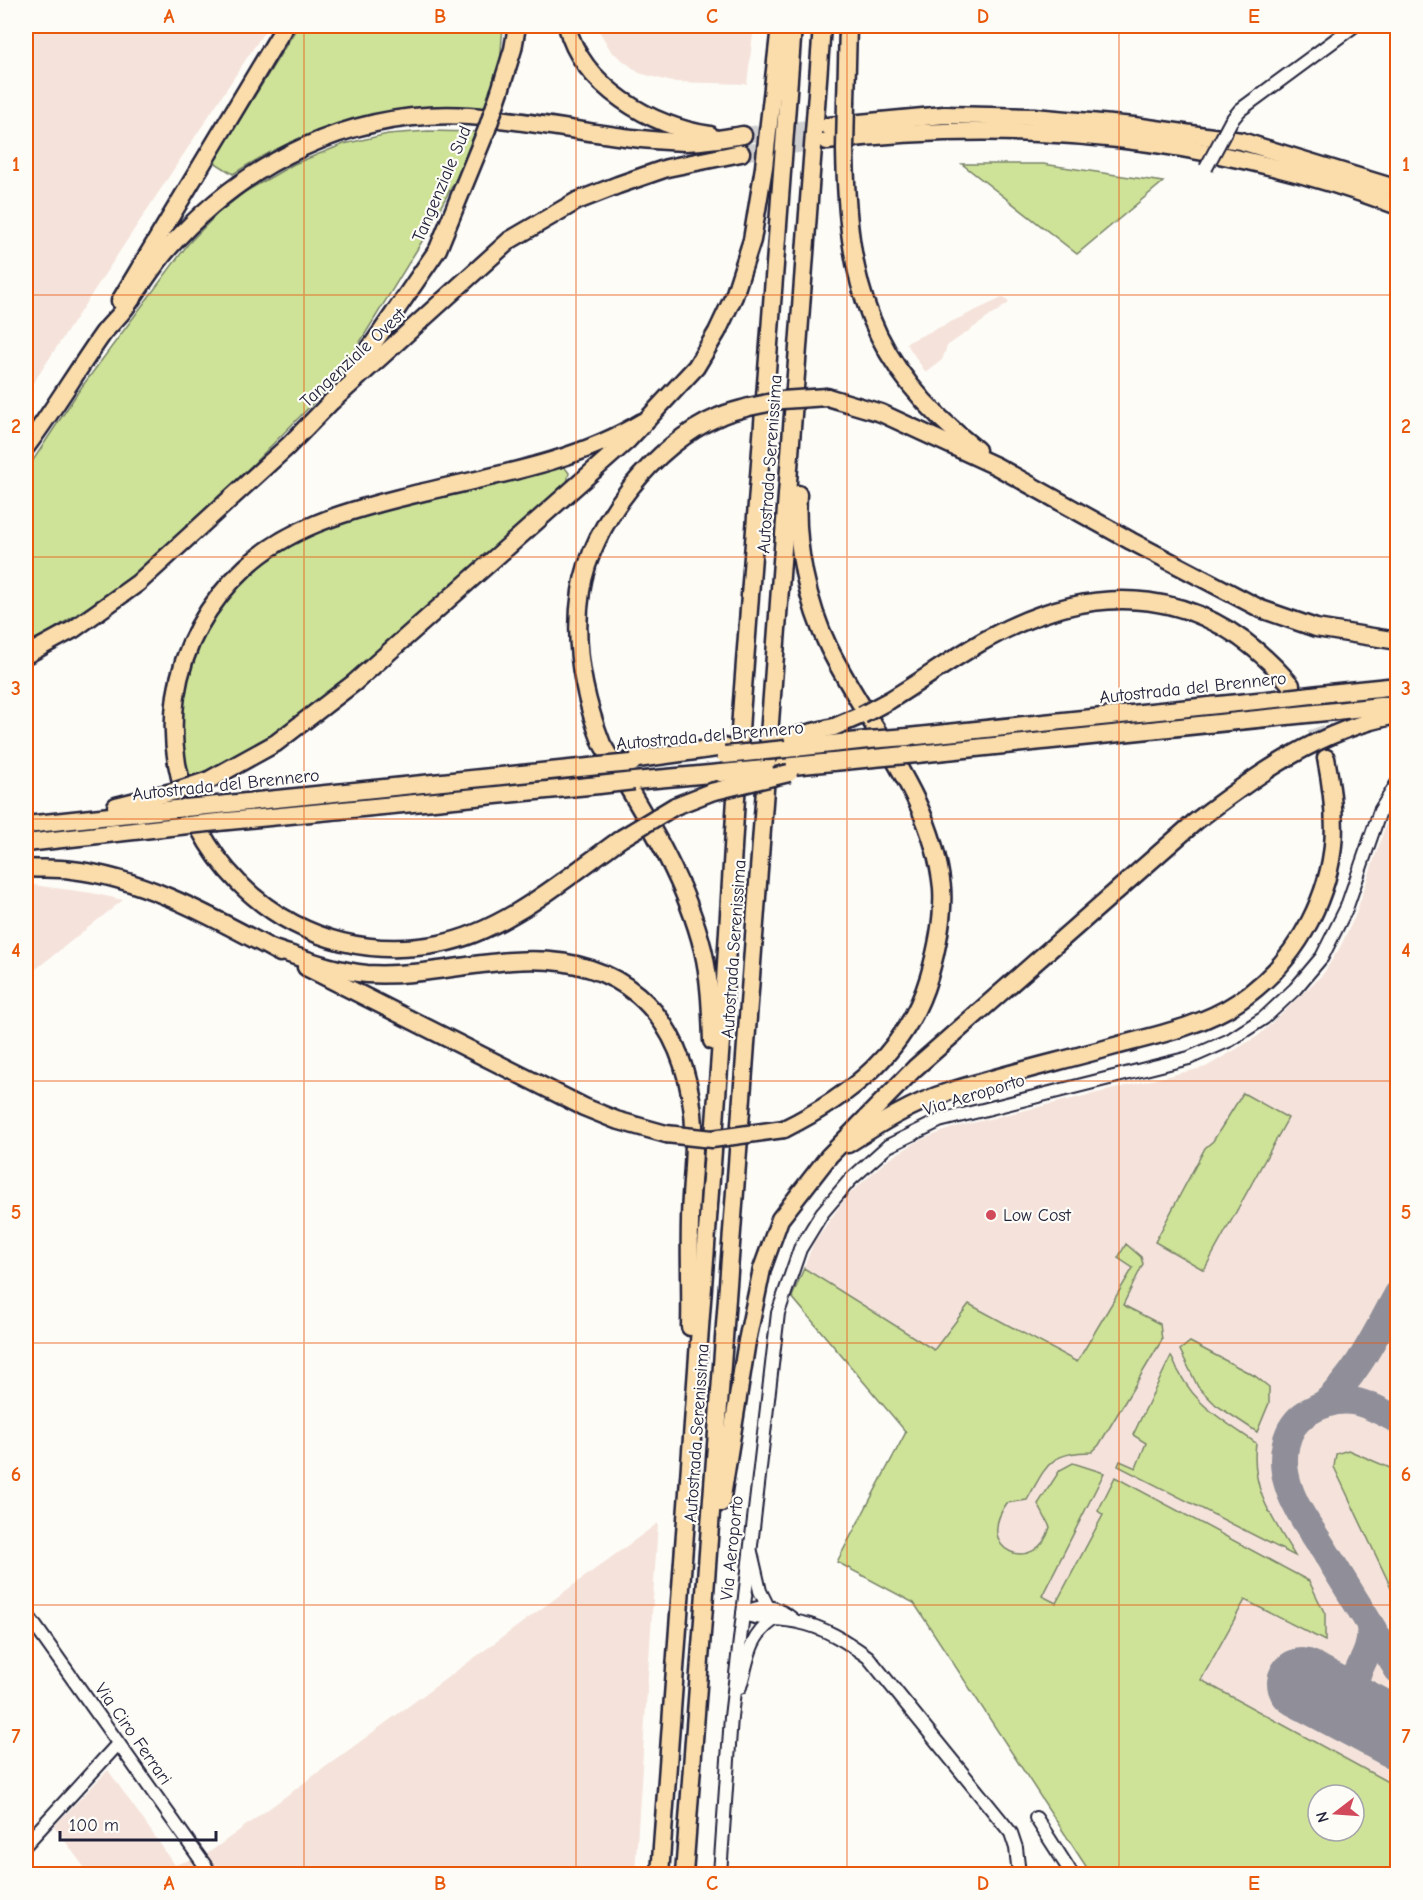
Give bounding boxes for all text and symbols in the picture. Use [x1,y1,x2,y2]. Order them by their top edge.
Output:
text: A [163,5,175,28]
text: B [434,5,446,28]
text: C [706,5,718,28]
text: D [977,5,989,28]
text: E [1248,5,1260,28]
street label: Tangenziale Sud [408,123,476,245]
text: 1 [12,153,20,176]
text: 1 [1402,153,1410,176]
street label: Tangenziale Ovest [296,303,411,412]
street label: Autostrada Serenissima [753,374,787,554]
text: 2 [11,415,21,438]
text: 2 [1401,415,1411,438]
street label: Autostrada del Brennero [1098,668,1288,708]
text: 3 [11,677,21,700]
text: 3 [1401,677,1411,700]
street label: Autostrada del Brennero [615,717,805,755]
street label: Autostrada del Brennero [131,765,321,805]
street label: Autostrada Serenissima [717,859,751,1039]
text: 4 [11,939,21,962]
text: 4 [1401,939,1411,962]
street label: Via Aeroporto [921,1070,1027,1120]
text: 5 [11,1201,21,1224]
text: 5 [1401,1201,1411,1224]
place label: Low Cost [1003,1205,1072,1226]
marker: Low Cost [984,1208,998,1222]
street label: Autostrada Serenissima [680,1343,714,1523]
text: 6 [11,1463,21,1486]
text: 6 [1401,1463,1411,1486]
street label: Via Aeroporto [716,1495,748,1601]
street label: Via Ciro Ferrari [90,1679,176,1789]
text: 7 [12,1725,21,1748]
text: 7 [1402,1725,1411,1748]
north arrow [1306,1783,1366,1843]
scale bar [60,1804,216,1842]
text: N [1312,1809,1333,1825]
text: 100 m [69,1815,119,1836]
text: A [163,1872,175,1895]
text: B [434,1872,446,1895]
text: C [706,1872,718,1895]
text: D [977,1872,989,1895]
text: E [1248,1872,1260,1895]

